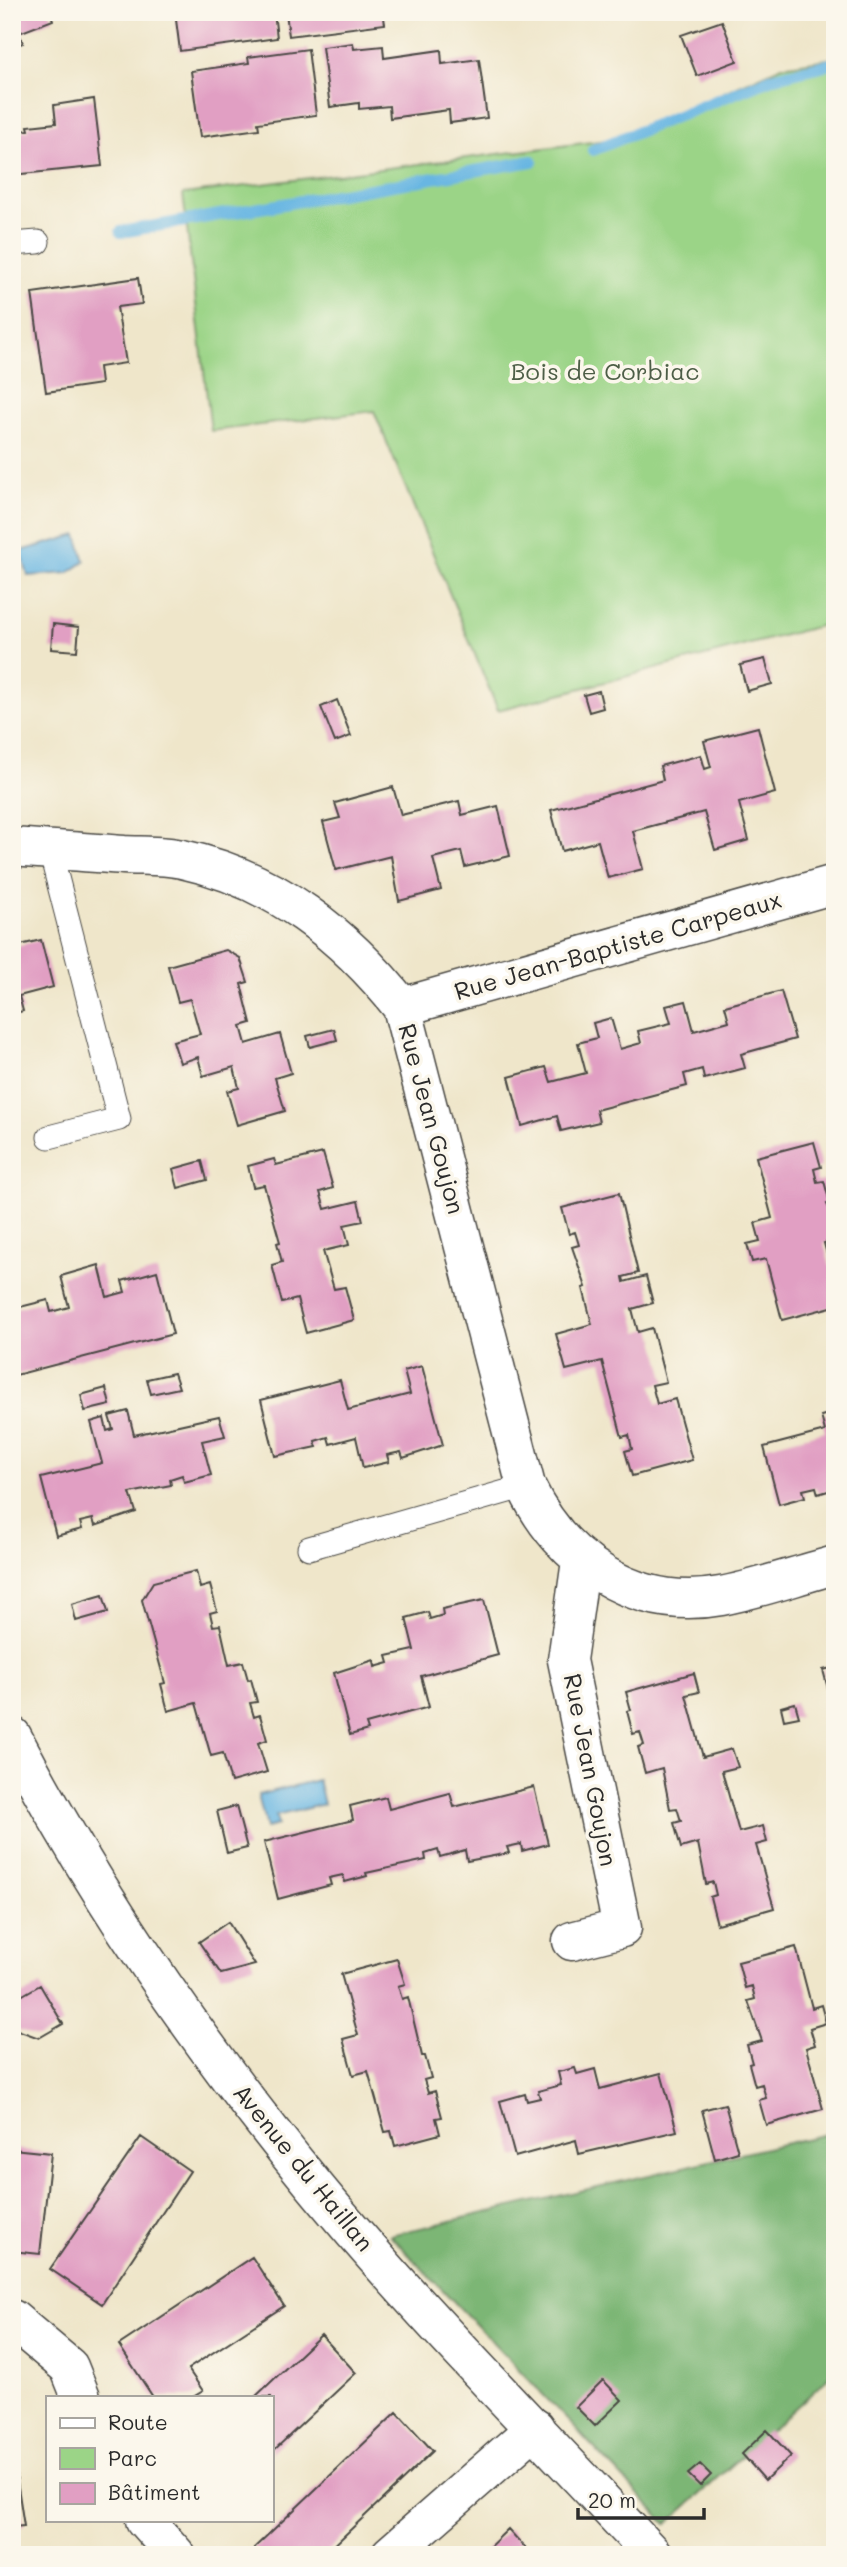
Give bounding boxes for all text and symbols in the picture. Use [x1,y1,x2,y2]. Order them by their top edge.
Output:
park label: Bois de Corbiac [511,355,699,386]
street label: Rue Jean-Baptiste Carpeaux [450,883,785,1006]
street label: Rue Jean Goujon [392,1020,473,1217]
street label: Rue Jean Goujon [558,1671,625,1869]
street label: Avenue du Haillan [227,2077,381,2257]
legend [46,2396,273,2522]
text: Route [108,2408,168,2435]
text: Parc [108,2444,157,2471]
scale bar [578,2476,704,2520]
text: Bâtiment [108,2478,200,2505]
text: 20 m [588,2486,636,2513]

